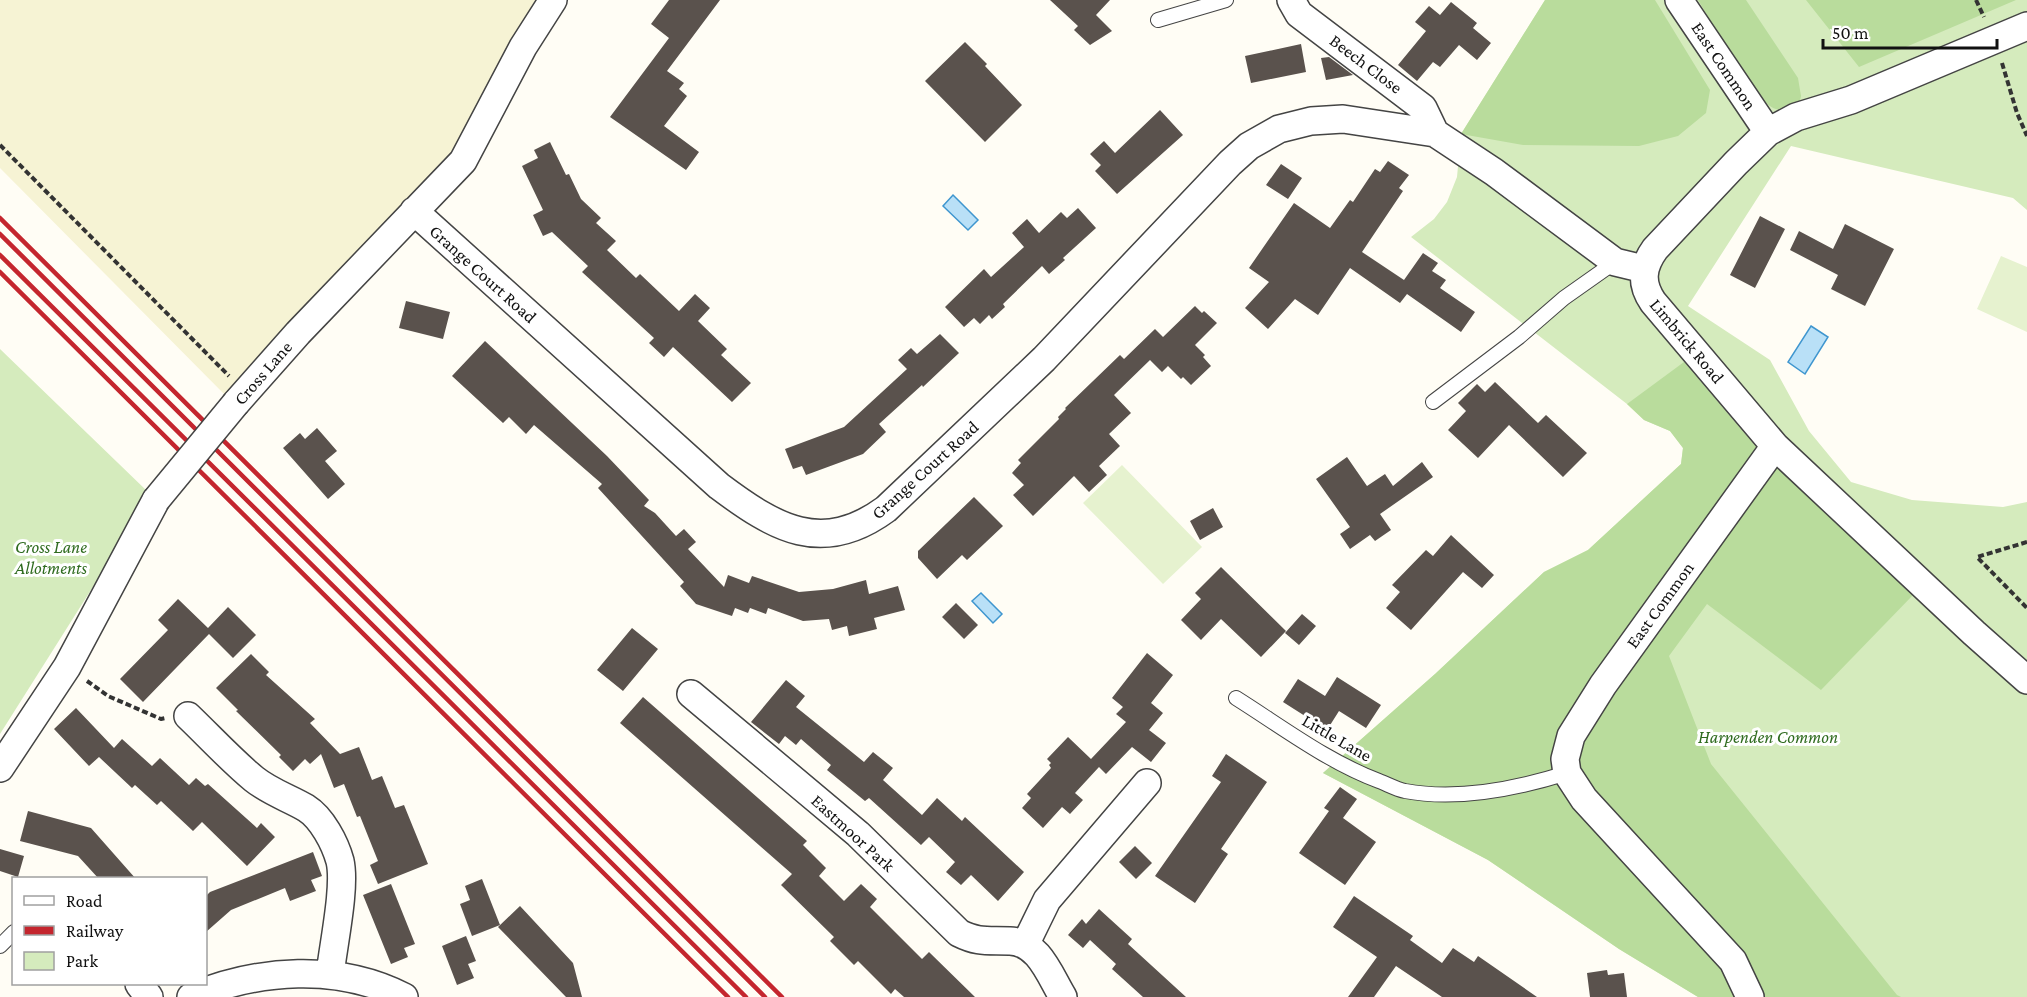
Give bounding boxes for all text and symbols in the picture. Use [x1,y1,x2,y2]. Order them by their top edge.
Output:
scale bar [1823,12,1997,50]
street label: East Common [1687,18,1761,114]
text: 50 m [1832,23,1869,43]
street label: Beech Close [1326,30,1406,98]
street label: Grange Court Road [426,221,541,327]
street label: Limbrick Road [1646,295,1729,388]
street label: Cross Lane [230,337,296,409]
street label: Grange Court Road [868,417,983,523]
park label: Cross Lane Allotments [14,537,87,578]
street label: East Common [1622,558,1698,652]
street label: Little Lane [1299,710,1375,766]
park label: Harpenden Common [1698,727,1838,747]
street label: Eastmoor Park [807,790,899,876]
legend [12,877,207,985]
text: Road [66,891,103,911]
text: Railway [66,921,124,941]
text: Park [66,951,98,971]

